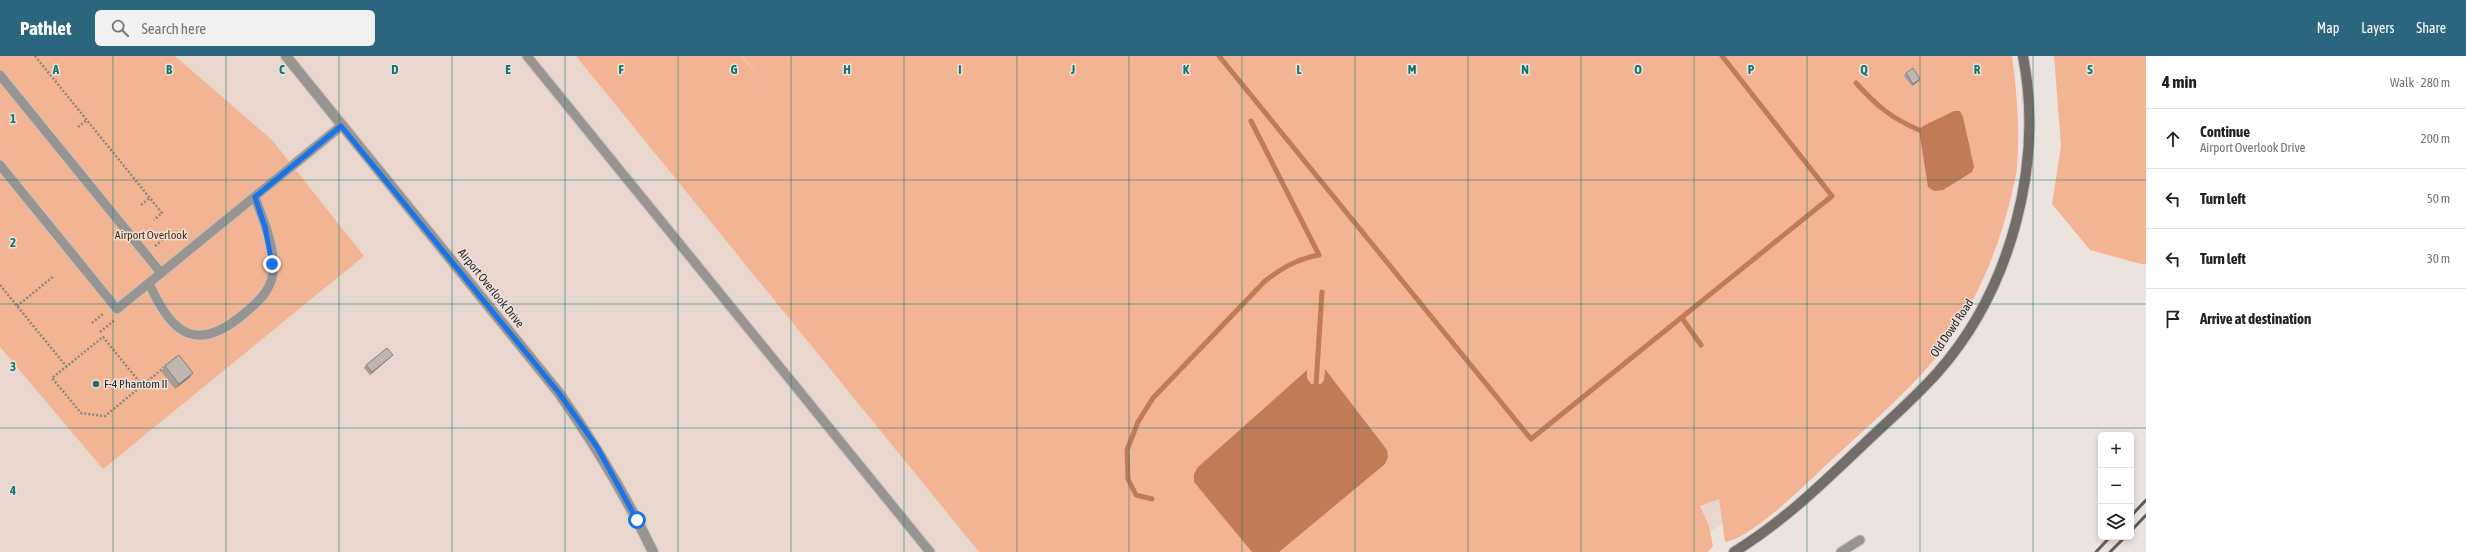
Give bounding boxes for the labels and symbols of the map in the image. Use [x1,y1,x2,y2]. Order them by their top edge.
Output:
text: A [52,62,60,77]
text: B [166,62,173,77]
text: C [279,62,285,77]
text: D [391,62,399,77]
text: E [505,62,511,77]
text: F [618,62,624,77]
text: G [731,62,738,77]
text: H [843,62,851,77]
text: I [958,62,962,77]
text: J [1070,62,1075,77]
text: K [1183,62,1190,77]
text: L [1296,62,1302,77]
text: M [1408,62,1417,77]
text: N [1521,62,1529,77]
text: O [1634,62,1642,77]
text: P [1748,62,1755,77]
text: Q [1860,62,1868,77]
text: R [1974,62,1981,77]
text: S [2087,62,2093,77]
text: 1 [10,111,16,126]
park label: Airport Overlook [115,228,188,242]
text: 2 [10,235,16,250]
street label: Airport Overlook Drive [455,246,527,330]
route end [263,255,281,273]
street label: Old Dowd Road [1927,296,1977,360]
text: 3 [10,359,16,374]
place label: F-4 Phantom II [104,377,168,391]
marker: F-4 Phantom II [91,379,101,389]
text: 4 [9,483,16,498]
route start [628,511,646,529]

